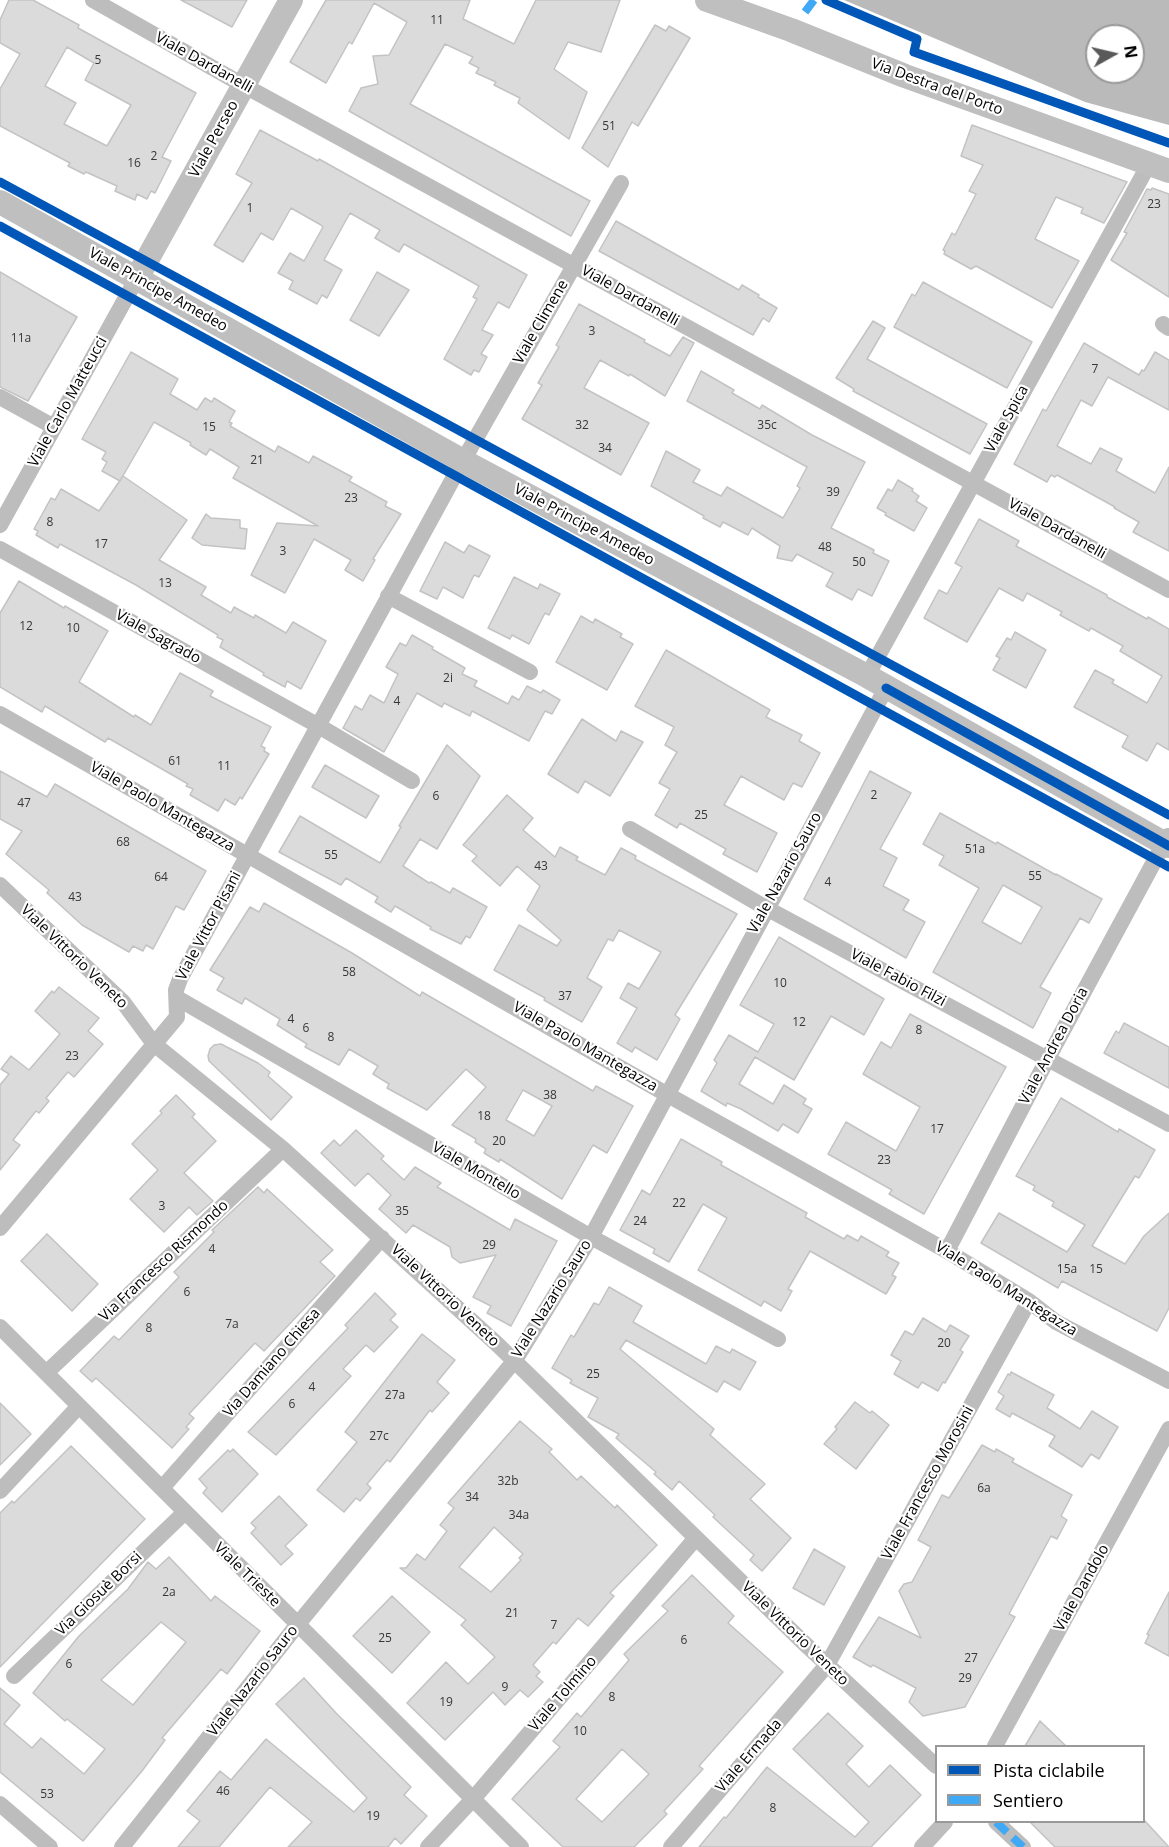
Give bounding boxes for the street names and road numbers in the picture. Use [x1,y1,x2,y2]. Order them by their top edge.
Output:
street label: Viale Dardanelli [152,29,256,97]
street label: Via Destra del Porto [869,55,1005,119]
street label: Viale Perseo [185,97,243,181]
street label: Viale Principe Amedeo [85,244,231,336]
street label: Viale Dardanelli [578,262,682,330]
street label: Viale Climene [510,277,572,367]
street label: Viale Carlo Matteucci [25,334,111,470]
street label: Viale Spica [981,382,1033,456]
street label: Viale Principe Amedeo [511,480,657,570]
street label: Viale Dardanelli [1005,495,1109,563]
street label: Viale Sagrado [112,606,204,668]
street label: Viale Paolo Mantegazza [87,758,237,856]
street label: Viale Nazario Sauro [744,809,826,937]
street label: Viale Vittor Pisani [173,868,245,984]
street label: Viale Vittorio Veneto [17,901,131,1013]
street label: Viale Fabio Filzi [847,945,949,1011]
street label: Viale Andrea Doria [1016,984,1092,1108]
street label: Viale Paolo Mantegazza [510,998,660,1096]
street label: Viale Montello [429,1138,523,1204]
street label: Via Francesco Rismondo [96,1197,232,1325]
street label: Viale Nazario Sauro [508,1237,596,1361]
street label: Viale Paolo Mantegazza [932,1238,1080,1340]
street label: Viale Vittorio Veneto [387,1241,503,1351]
street label: Via Damiano Chiesa [220,1305,324,1421]
street label: Viale Francesco Morosini [878,1403,978,1563]
street label: Viale Trieste [210,1539,284,1611]
street label: Viale Dandolo [1051,1541,1113,1635]
street label: Via Giosuè Borsi [52,1548,146,1640]
street label: Viale Vittorio Veneto [738,1578,852,1690]
street label: Viale Nazario Sauro [204,1622,302,1740]
street label: Viale Tolmino [525,1653,601,1735]
street label: Viale Ermada [712,1716,786,1796]

